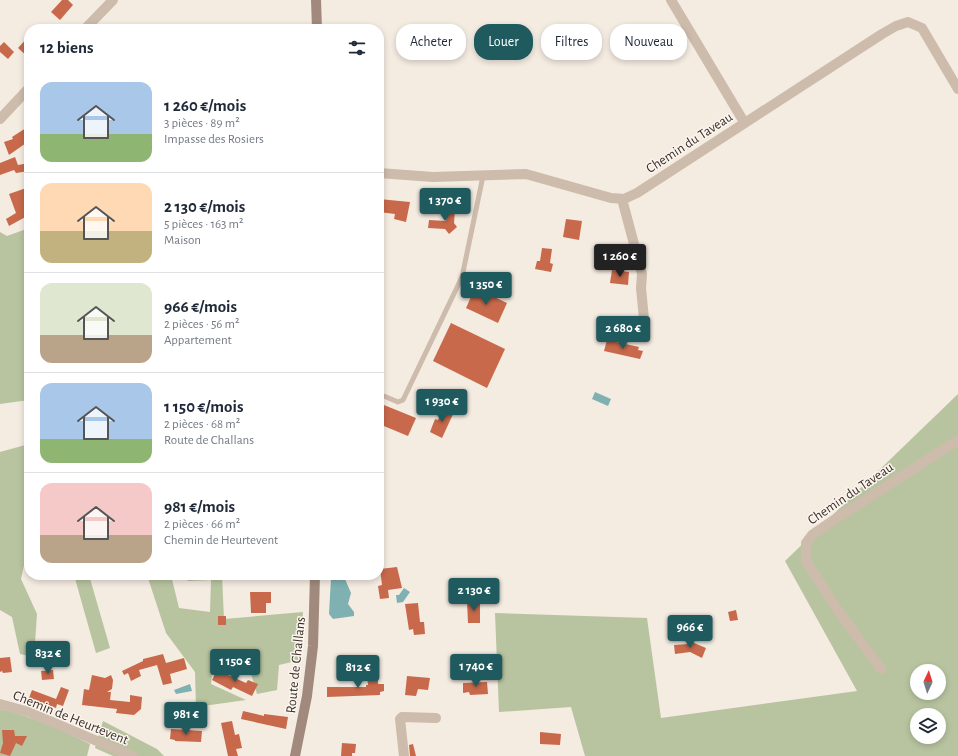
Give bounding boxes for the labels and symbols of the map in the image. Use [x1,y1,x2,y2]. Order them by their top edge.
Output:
street label: Chemin du Taveau [644,110,735,176]
pin: 1 370 € [408,188,482,222]
pin: 1 260 € [583,244,657,278]
pin: 1 350 € [449,272,523,306]
pin: 2 680 € [586,316,660,350]
pin: 1 930 € [405,389,479,423]
street label: Chemin du Taveau [805,460,896,528]
pin: 2 130 € [437,578,511,612]
pin: 966 € [662,615,718,649]
street label: Route de Challans [284,616,308,714]
pin: 832 € [20,641,76,675]
pin: 1 150 € [198,649,272,683]
pin: 1 740 € [439,654,513,688]
pin: 812 € [330,655,386,689]
north arrow [910,664,946,700]
street label: Chemin de Heurtevent [11,688,131,748]
pin: 981 € [158,702,214,736]

